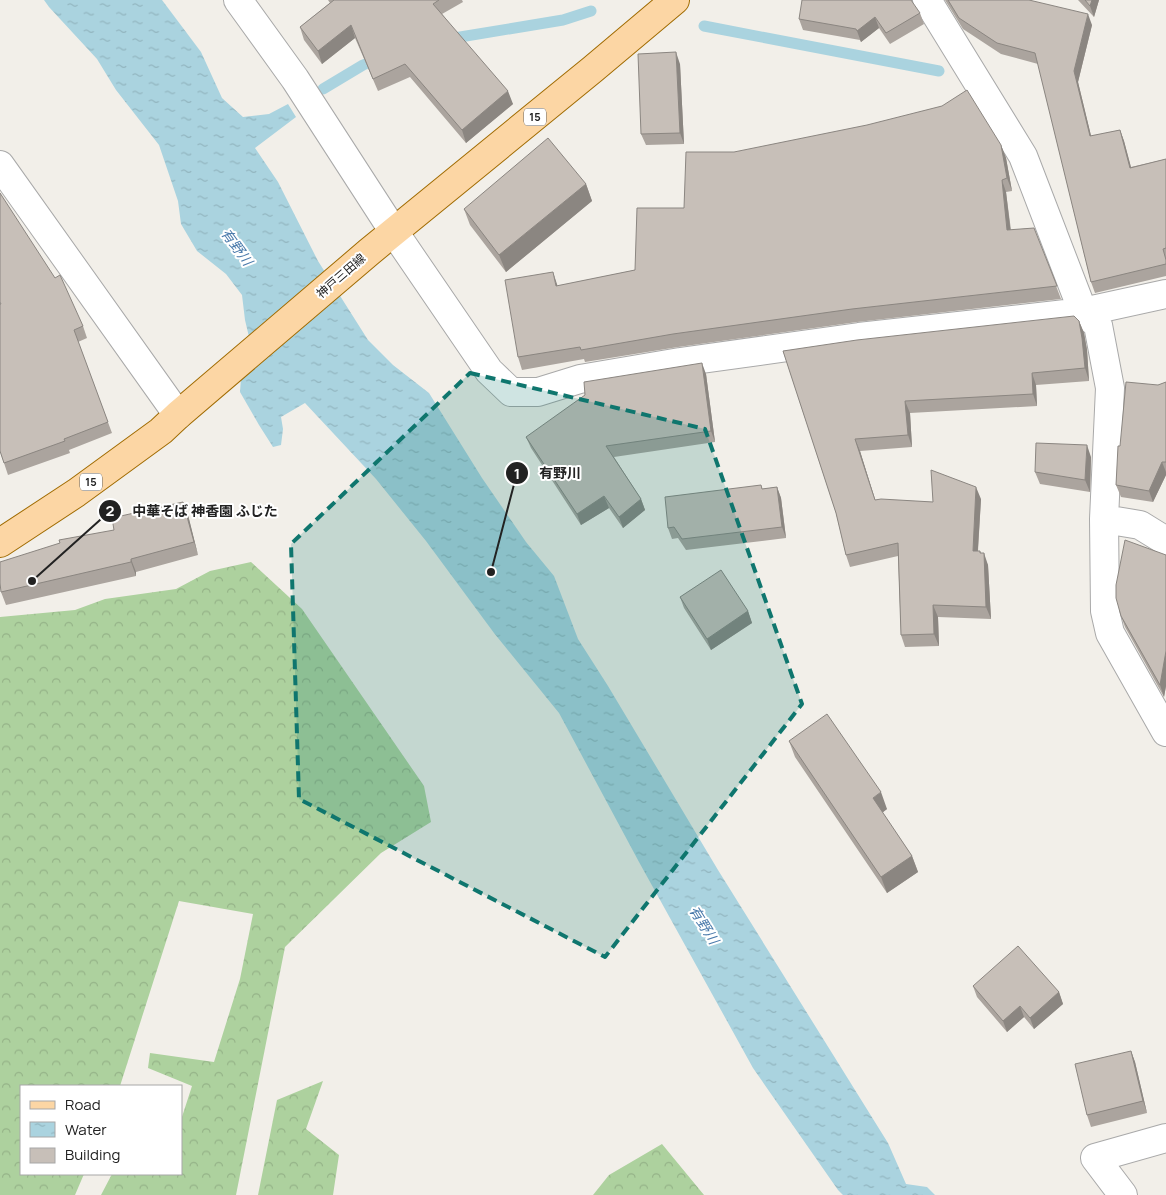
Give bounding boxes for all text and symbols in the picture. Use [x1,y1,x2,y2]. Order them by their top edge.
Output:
road number: 15 [524,108,546,125]
water label: 有野川 [217,224,259,271]
street label: 神戸三田線 [312,250,369,302]
callout: 有野川 [504,459,591,488]
text: 1 [514,463,520,484]
text: 有野川 [539,463,581,482]
road number: 15 [80,474,102,491]
callout: 中華そば 神香園 ふじた [97,497,288,526]
text: 2 [106,500,115,521]
text: 中華そば 神香園 ふじた [132,501,278,520]
water label: 有野川 [685,902,725,949]
legend [20,1085,182,1175]
text: Road [65,1094,101,1115]
text: Water [65,1119,107,1140]
text: Building [65,1144,120,1165]

